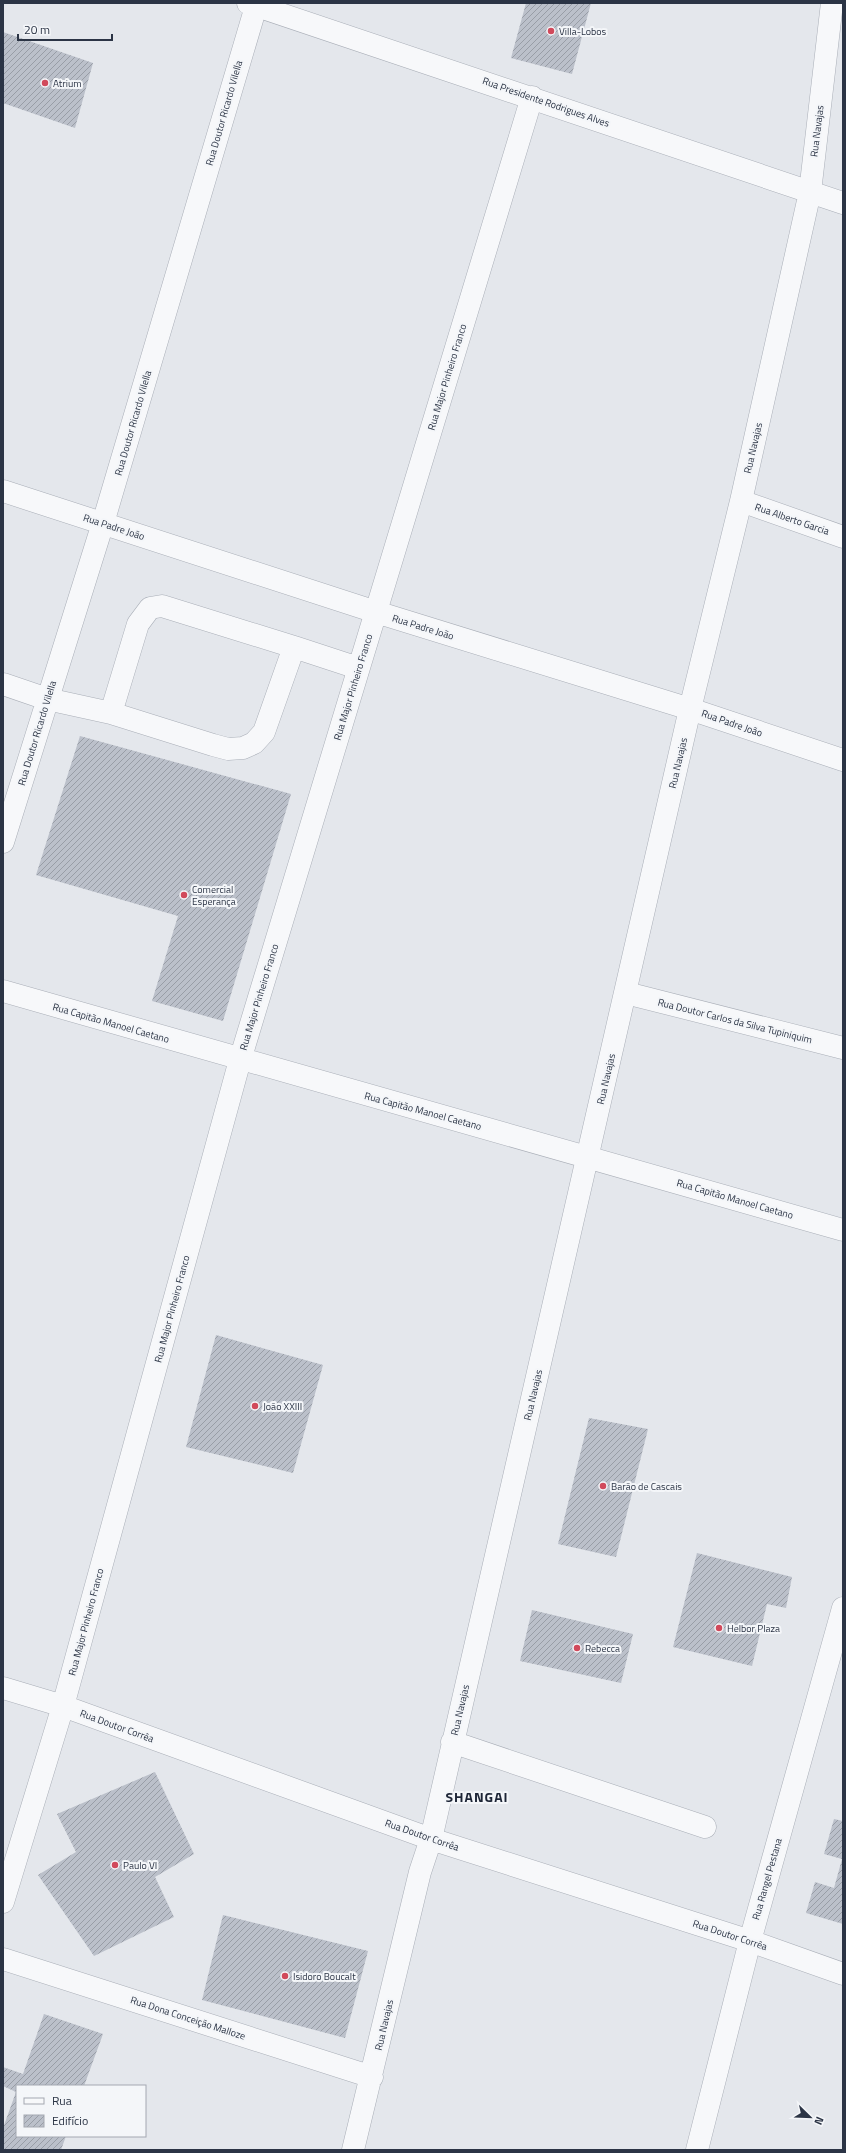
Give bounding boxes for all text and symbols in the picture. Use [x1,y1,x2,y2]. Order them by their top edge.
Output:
scale bar [18,16,112,42]
text: 20 m [24,20,50,39]
place label: Villa-Lobos [559,24,607,39]
marker: Villa-Lobos [546,26,556,36]
street label: Rua Doutor Ricardo Vilella [202,59,246,167]
street label: Rua Presidente Rodrigues Alves [480,73,612,131]
place label: Atrium [53,76,82,91]
marker: Atrium [40,78,50,88]
street label: Rua Navajas [806,104,828,158]
street label: Rua Major Pinheiro Franco [424,322,470,432]
street label: Rua Doutor Ricardo Vilella [111,369,155,477]
street label: Rua Navajas [740,421,766,475]
street label: Rua Alberto Garcia [753,499,831,539]
street label: Rua Padre João [81,510,147,544]
street label: Rua Padre João [390,610,456,644]
street label: Rua Major Pinheiro Franco [330,632,376,742]
street label: Rua Doutor Ricardo Vilella [14,679,60,787]
street label: Rua Padre João [699,706,765,740]
street label: Rua Navajas [665,736,691,790]
place label: Comercial Esperança [192,882,236,909]
marker: Comercial Esperança [179,890,189,900]
street label: Rua Major Pinheiro Franco [236,942,282,1052]
street label: Rua Doutor Carlos da Silva Tupiniquim [656,995,814,1047]
street label: Rua Capitão Manoel Caetano [51,999,171,1047]
street label: Rua Navajas [593,1052,619,1106]
street label: Rua Capitão Manoel Caetano [363,1088,483,1134]
street label: Rua Capitão Manoel Caetano [675,1175,795,1223]
street label: Rua Major Pinheiro Franco [150,1254,194,1364]
street label: Rua Navajas [520,1368,546,1422]
place label: João XXIII [263,1399,302,1414]
marker: João XXIII [250,1401,260,1411]
place label: Barão de Cascais [611,1479,682,1494]
marker: Barão de Cascais [598,1481,608,1491]
street label: Rua Major Pinheiro Franco [64,1567,108,1677]
place label: Helbor Plaza [727,1621,780,1636]
marker: Helbor Plaza [714,1623,724,1633]
place label: Rebecca [585,1641,620,1656]
marker: Rebecca [572,1643,582,1653]
street label: Rua Navajas [447,1683,473,1737]
street label: Rua Doutor Corrêa [78,1706,156,1746]
district label: SHANGAI [445,1786,509,1807]
street label: Rua Doutor Corrêa [383,1815,461,1855]
street label: Rua Rangel Pestana [748,1836,786,1922]
place label: Paulo VI [123,1858,157,1873]
marker: Paulo VI [110,1860,120,1870]
street label: Rua Doutor Corrêa [691,1916,769,1954]
place label: Isidoro Boucalt [293,1969,356,1984]
marker: Isidoro Boucalt [280,1971,290,1981]
street label: Rua Dona Conceição Malloze [129,1992,247,2044]
street label: Rua Navajas [371,1998,397,2052]
legend [16,2085,146,2137]
text: Rua [52,2091,72,2110]
north arrow [790,2097,830,2137]
text: Edifício [52,2111,88,2130]
text: N [810,2114,828,2128]

